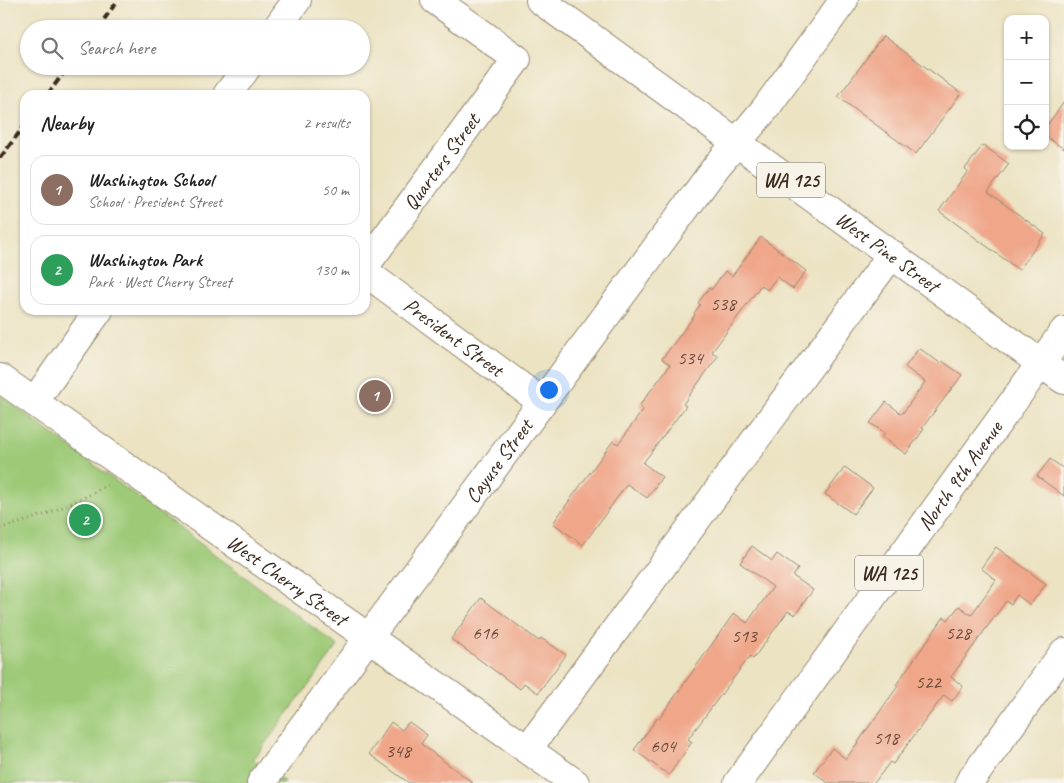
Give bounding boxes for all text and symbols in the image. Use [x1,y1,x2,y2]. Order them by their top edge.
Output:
map controls [1004,15,1049,150]
button: + [1004,15,1049,60]
search box [20,20,370,75]
icon: search [38,34,66,62]
text: Search here [78,36,155,60]
button: − [1004,60,1049,105]
button: locate [1004,105,1049,150]
street label: Quarters Street [397,107,487,215]
text: Nearby [40,110,93,136]
text: 2 results [303,113,350,133]
road number: WA 125 [757,162,825,198]
text: Washington School [88,168,213,192]
text: 1 [53,180,61,200]
text: 50 m [322,180,349,200]
text: School · President Street [88,192,222,212]
street label: West Pine Street [830,206,947,300]
text: Washington Park [88,248,202,272]
text: 2 [53,260,61,280]
text: 130 m [315,260,349,280]
text: Park · West Cherry Street [88,272,232,292]
street label: President Street [399,292,510,383]
house number: 538 [710,292,738,316]
house number: 534 [677,346,705,370]
pin: 1 [359,377,391,415]
your location [536,377,562,403]
street label: Cayuse Street [459,412,539,508]
street label: North 9th Avenue [912,415,1009,535]
pin: 2 [69,501,101,539]
street label: West Cherry Street [222,529,355,633]
road number: WA 125 [855,556,923,590]
house number: 616 [472,621,499,645]
house number: 528 [945,621,973,645]
house number: 513 [731,624,758,648]
house number: 522 [915,670,942,694]
house number: 518 [873,726,901,750]
house number: 604 [650,734,678,758]
house number: 348 [385,739,413,763]

